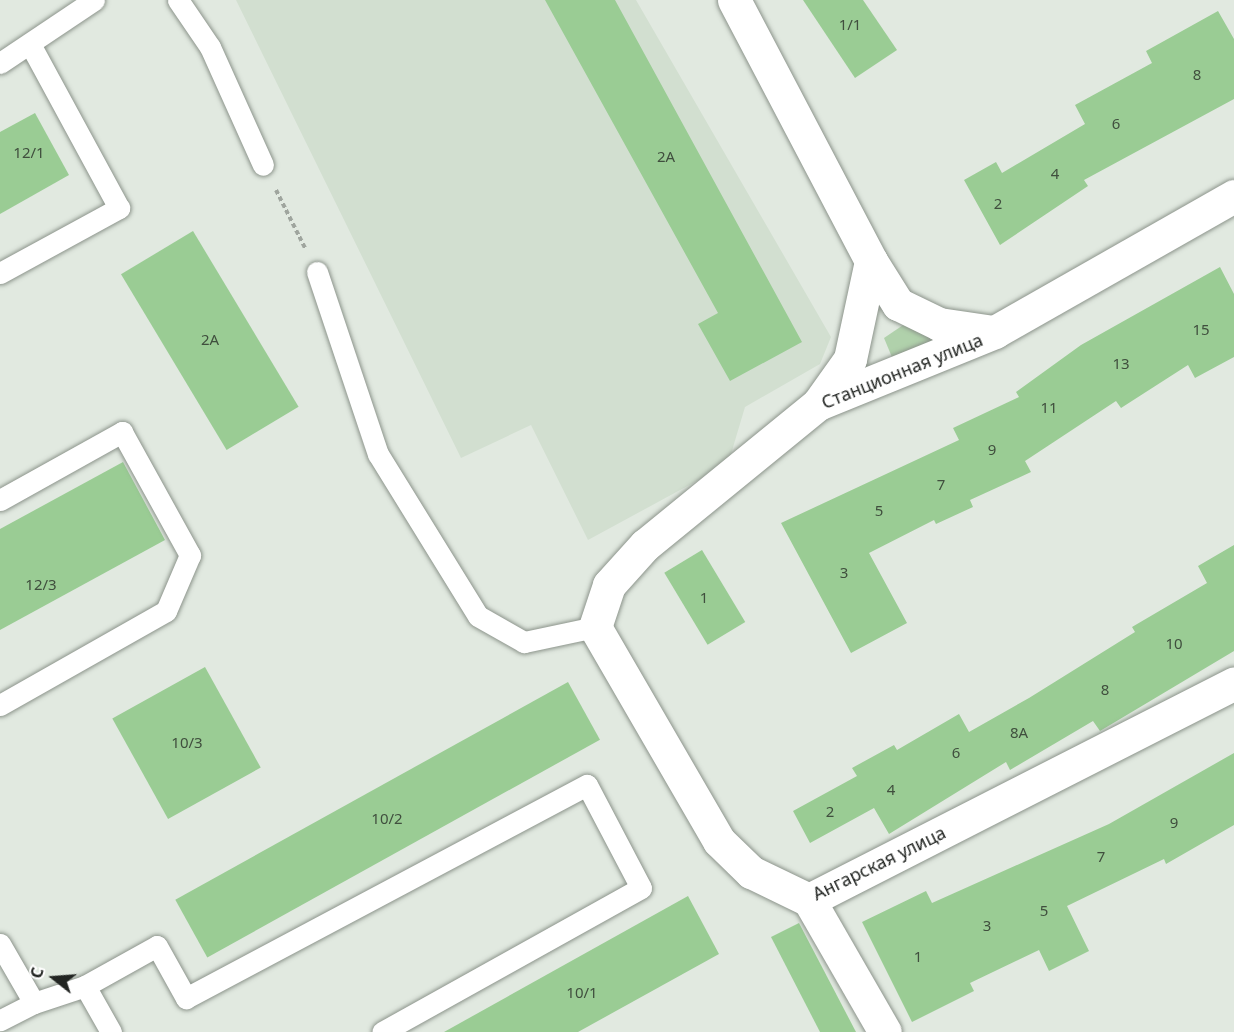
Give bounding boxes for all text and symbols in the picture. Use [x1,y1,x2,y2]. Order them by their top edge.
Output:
house number: 1/1 [839,16,861,34]
house number: 8 [1193,66,1201,84]
house number: 6 [1112,115,1120,133]
house number: 12/1 [13,144,45,162]
house number: 2А [657,148,675,166]
house number: 4 [1051,165,1059,183]
house number: 2 [994,195,1002,213]
house number: 15 [1192,321,1210,339]
street label: Станционная улица [818,329,986,413]
house number: 2А [201,331,219,349]
house number: 13 [1112,355,1130,373]
house number: 11 [1040,399,1058,417]
house number: 9 [988,441,996,459]
house number: 7 [937,476,945,494]
house number: 5 [875,502,883,520]
house number: 3 [840,564,848,582]
house number: 12/3 [25,576,57,594]
house number: 1 [700,589,708,607]
house number: 10 [1165,635,1183,653]
house number: 8 [1101,681,1109,699]
house number: 8А [1010,724,1028,742]
house number: 10/3 [171,734,203,752]
house number: 6 [952,744,960,762]
house number: 4 [887,781,895,799]
house number: 2 [826,803,834,821]
house number: 10/2 [371,810,403,828]
house number: 9 [1170,814,1178,832]
street label: Ангарская улица [809,821,949,905]
house number: 7 [1097,848,1105,866]
house number: 5 [1040,902,1048,920]
house number: 3 [983,917,991,935]
north arrow [24,948,84,1008]
house number: 1 [914,948,922,966]
text: С [25,965,49,981]
house number: 10/1 [566,984,598,1002]

